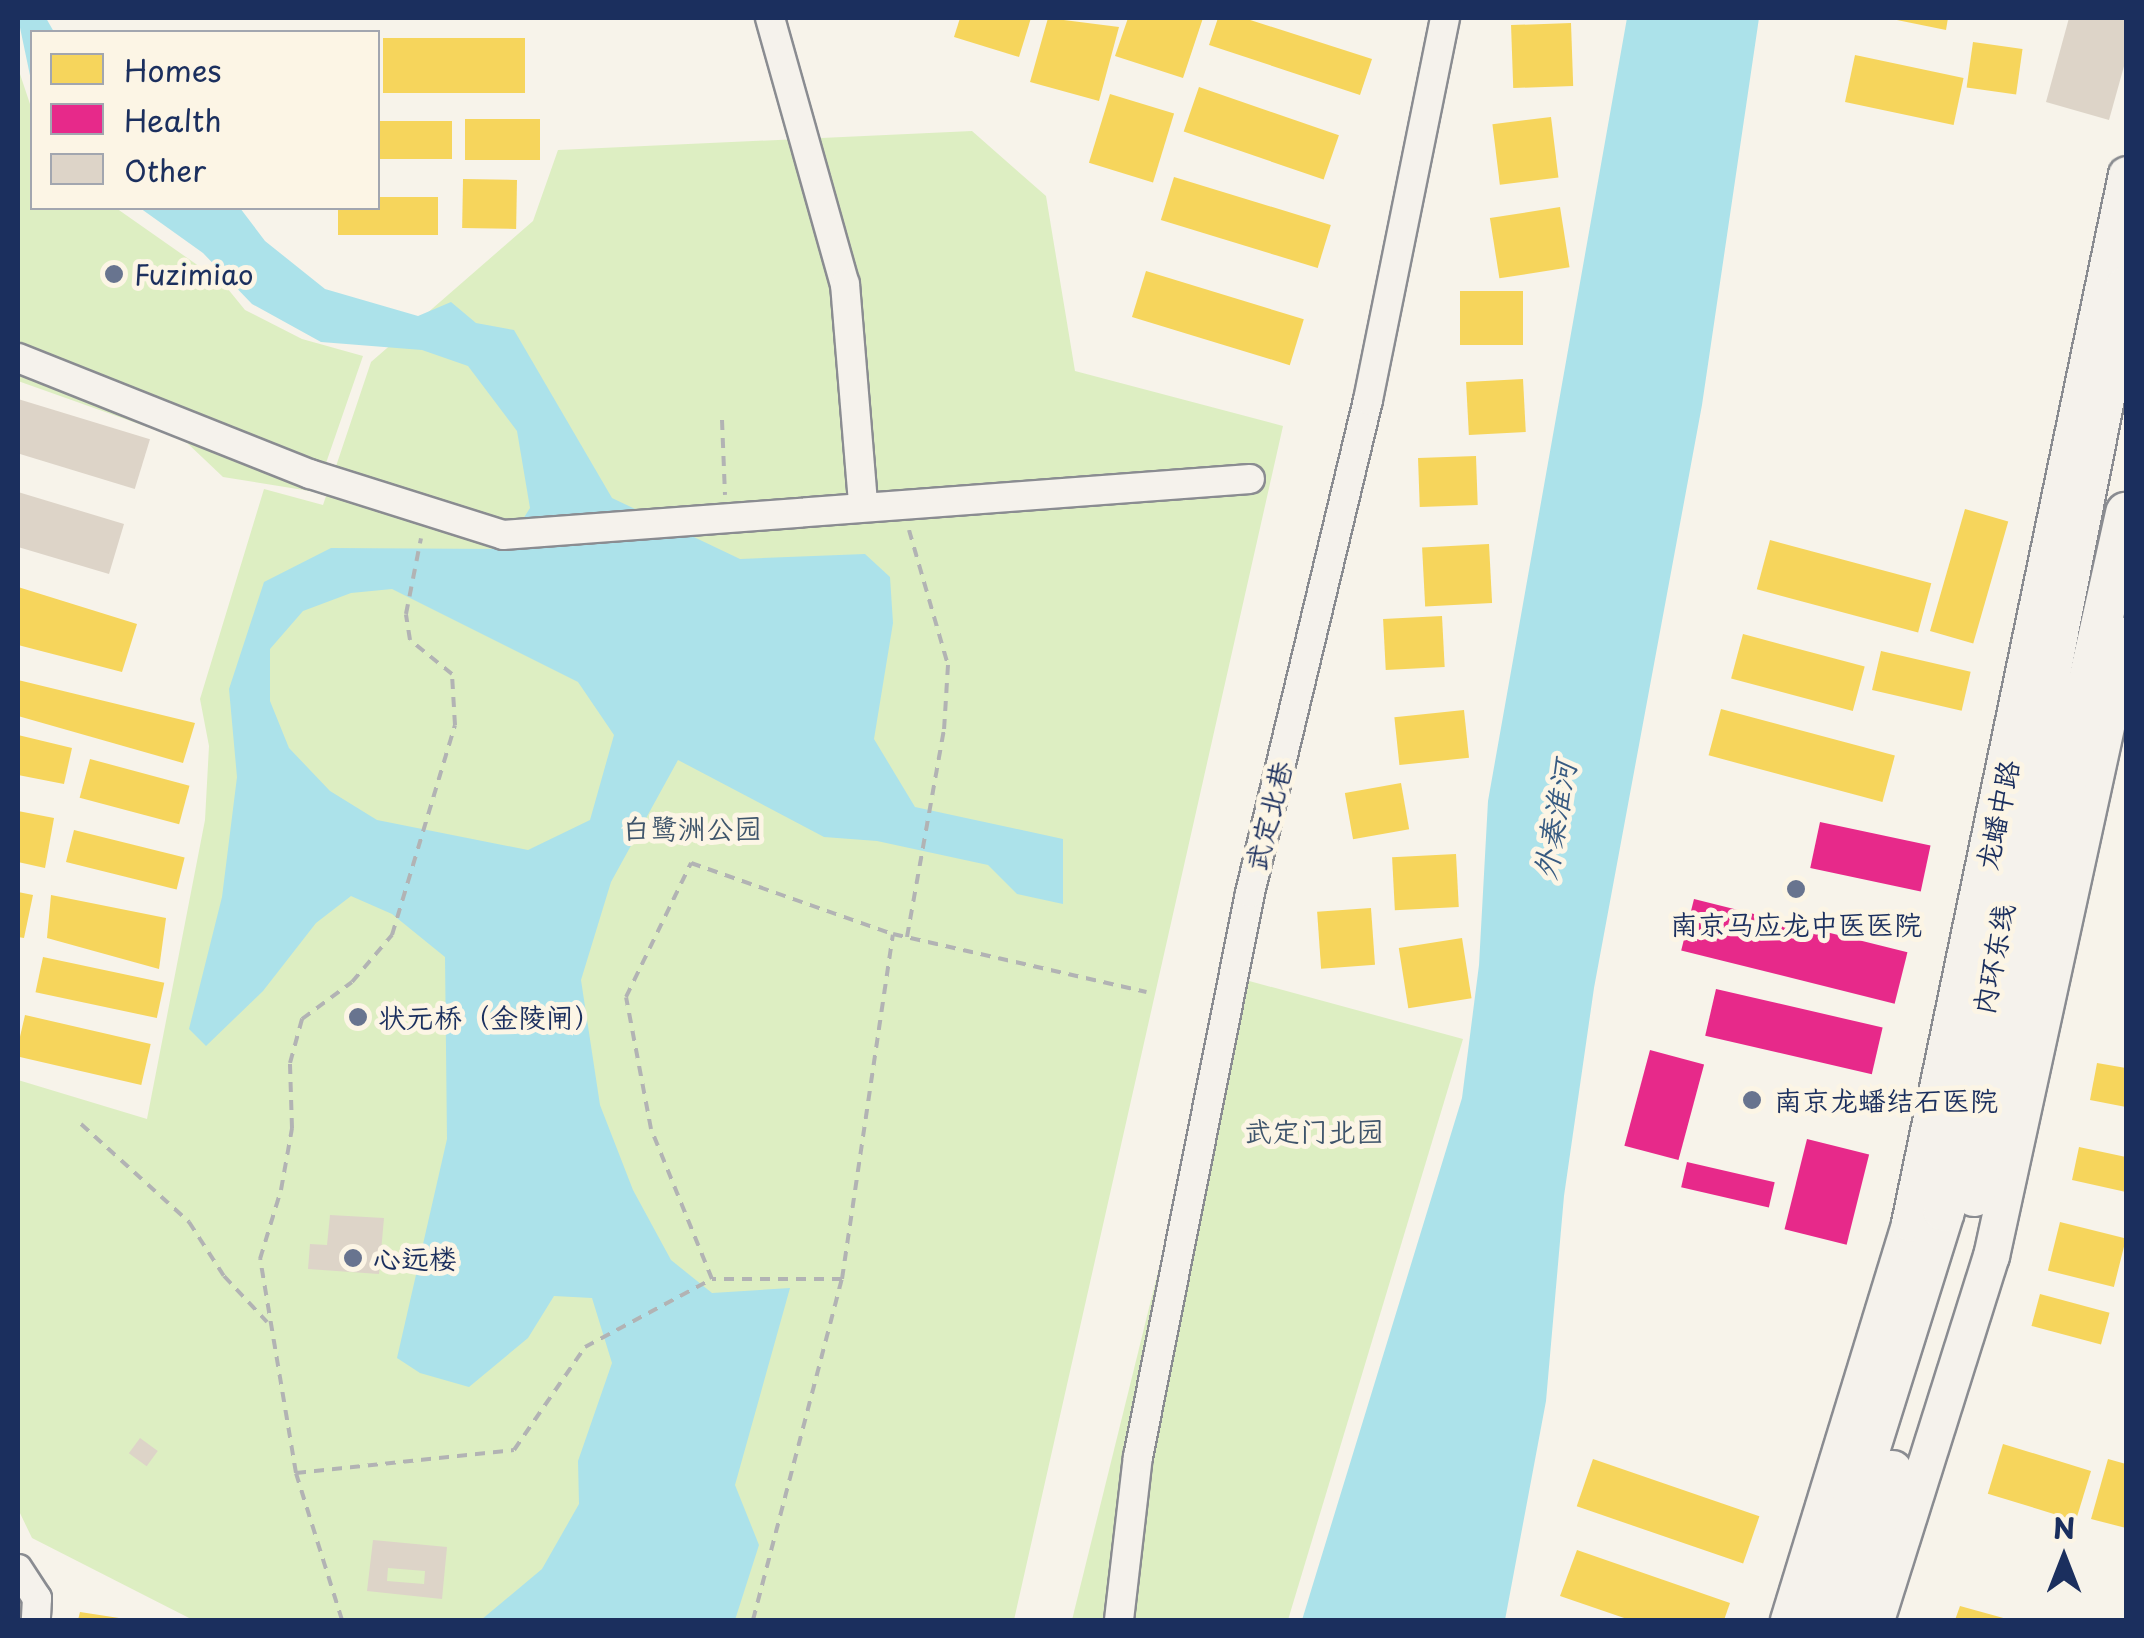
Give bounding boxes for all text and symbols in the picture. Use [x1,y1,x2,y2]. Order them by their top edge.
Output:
legend [30,30,380,210]
text: Homes [124,47,221,92]
text: Health [124,97,222,142]
text: Other [124,147,206,192]
place label: Fuzimiao [134,257,254,291]
marker: Fuzimiao [103,263,125,285]
street label: 龙蟠中路 [1969,757,2025,873]
street label: 武定北巷 [1238,758,1298,874]
water label: 外秦淮河 [1526,758,1582,882]
park label: 白鹭洲公园 [622,811,762,845]
marker: 南京马应龙中医医院 [1783,876,1809,902]
street label: 内环东线 [1966,901,2020,1017]
place label: 南京马应龙中医医院 [1670,907,1922,941]
place label: 状元桥（金陵闸） [378,1000,602,1034]
marker: 状元桥（金陵闸） [347,1006,369,1028]
place label: 南京龙蟠结石医院 [1774,1083,1998,1117]
marker: 南京龙蟠结石医院 [1739,1087,1765,1113]
park label: 武定门北园 [1244,1114,1384,1148]
place label: 心远楼 [373,1241,457,1275]
marker: 心远楼 [342,1247,364,1269]
text: N [2053,1506,2075,1549]
north arrow [2014,1508,2114,1608]

